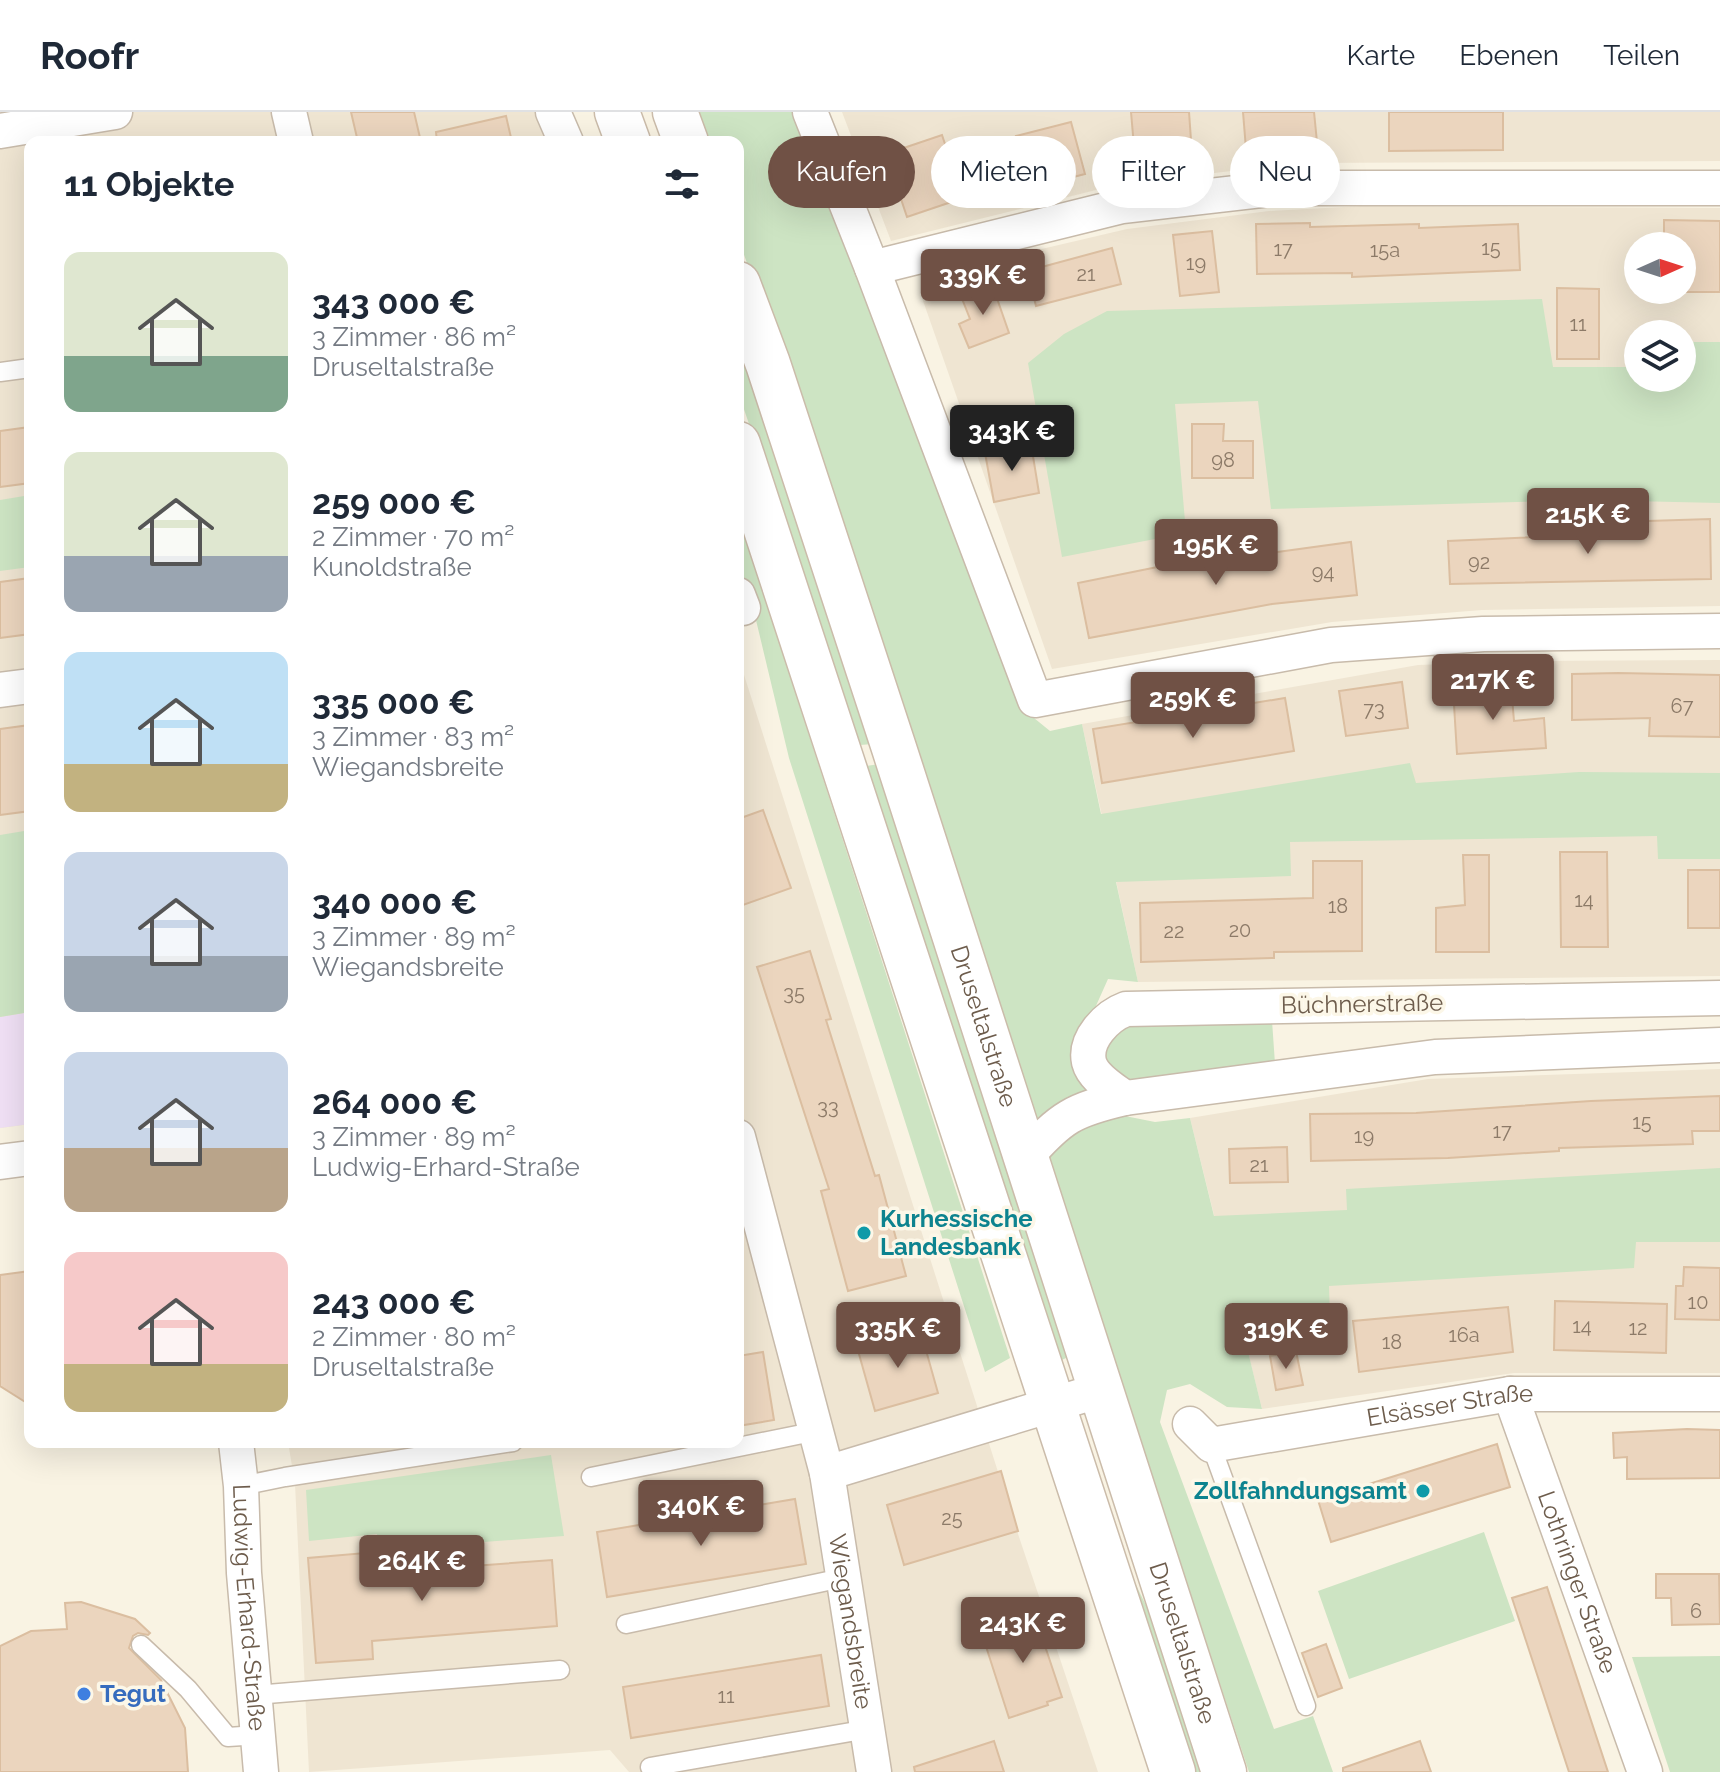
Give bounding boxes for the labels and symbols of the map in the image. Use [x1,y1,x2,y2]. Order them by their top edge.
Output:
north arrow [1624,232,1696,304]
house number: 15 [1481,236,1501,260]
house number: 17 [1273,237,1293,261]
house number: 15a [1370,238,1400,262]
pin: 339K € [918,249,1048,317]
house number: 19 [1186,251,1206,275]
house number: 21 [1077,262,1096,286]
house number: 11 [1569,312,1587,336]
pin: 343K € [947,405,1077,473]
house number: 98 [1211,448,1235,472]
pin: 215K € [1523,488,1653,556]
pin: 195K € [1151,519,1281,587]
house number: 92 [1468,550,1490,574]
house number: 94 [1312,560,1334,584]
pin: 217K € [1428,654,1558,722]
pin: 259K € [1128,672,1258,740]
house number: 67 [1671,694,1694,718]
house number: 73 [1363,697,1385,721]
house number: 14 [1574,888,1594,912]
house number: 18 [1328,894,1348,918]
house number: 20 [1229,918,1251,942]
house number: 22 [1164,919,1184,943]
street label: Druseltalstraße [945,942,1024,1111]
house number: 35 [783,981,805,1005]
street label: Büchnerstraße [1281,988,1443,1019]
house number: 33 [817,1095,839,1119]
house number: 15 [1632,1110,1652,1134]
house number: 17 [1492,1119,1512,1143]
house number: 19 [1354,1124,1374,1148]
house number: 21 [1250,1153,1269,1177]
place label: Kurhessische Landesbank [880,1204,1033,1261]
marker: Kurhessische Landesbank [855,1224,873,1242]
house number: 10 [1688,1290,1708,1314]
pin: 335K € [833,1302,963,1370]
pin: 319K € [1221,1303,1351,1371]
house number: 14 [1572,1314,1592,1338]
house number: 12 [1629,1316,1647,1340]
house number: 16a [1448,1323,1480,1347]
house number: 18 [1382,1330,1402,1354]
street label: Elsässer Straße [1364,1379,1533,1432]
place label: Zollfahndungsamt [1194,1476,1407,1505]
pin: 340K € [636,1480,766,1548]
marker: Zollfahndungsamt [1414,1482,1432,1500]
street label: Ludwig-Erhard-Straße [227,1484,272,1732]
street label: Lothringer Straße [1532,1487,1624,1677]
house number: 25 [941,1506,963,1530]
street label: Wiegandsbreite [823,1532,879,1711]
pin: 264K € [357,1535,487,1603]
street label: Druseltalstraße [1143,1558,1223,1727]
pin: 243K € [958,1597,1088,1665]
house number: 6 [1690,1599,1702,1623]
place label: Tegut [100,1679,166,1708]
house number: 11 [717,1684,735,1708]
marker: Tegut [75,1685,93,1703]

